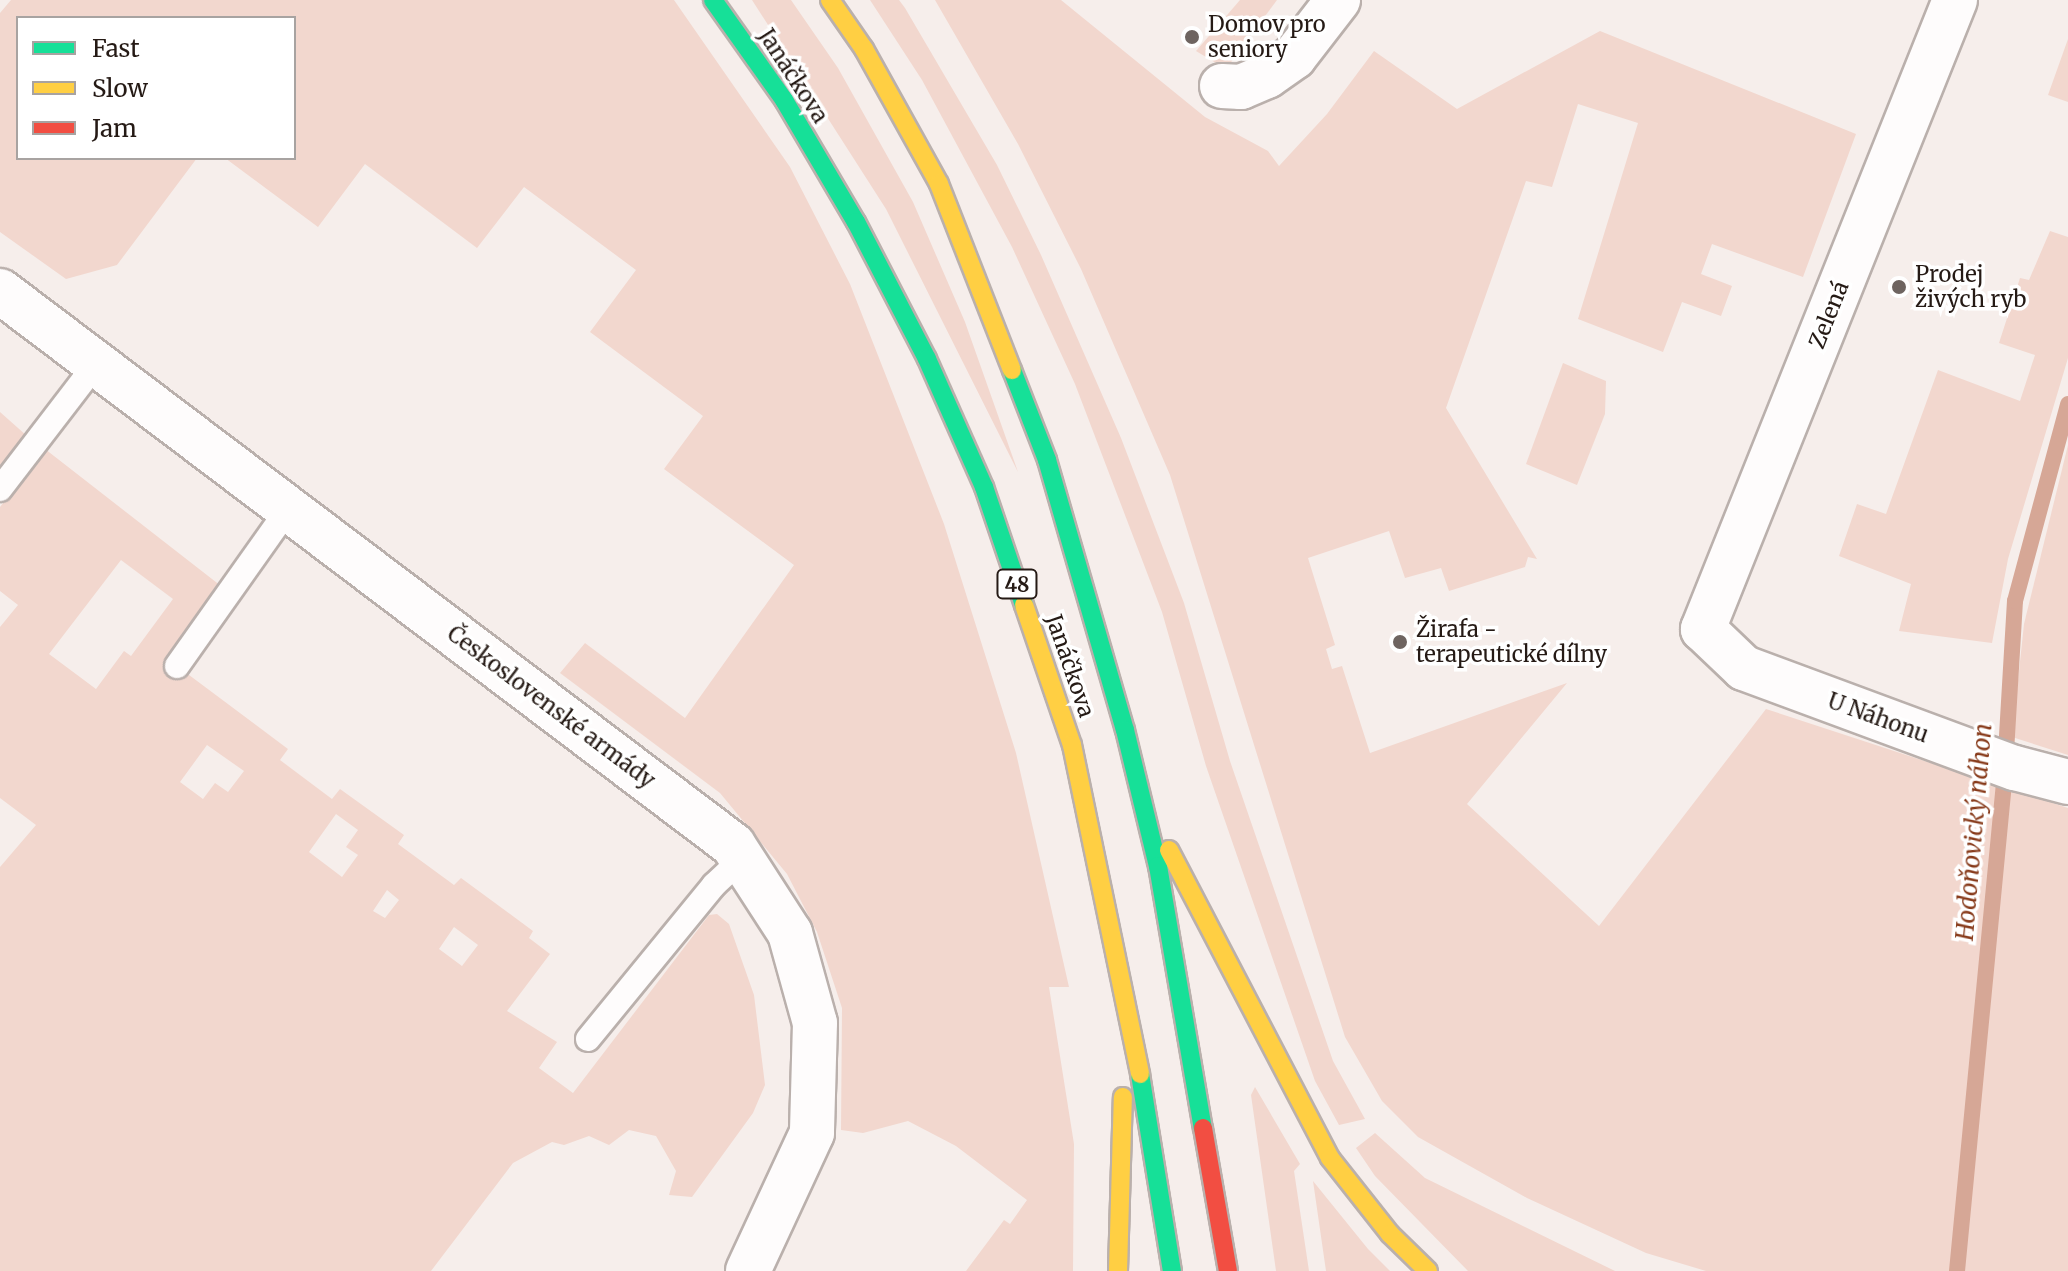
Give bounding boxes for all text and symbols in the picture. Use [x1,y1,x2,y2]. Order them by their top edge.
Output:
place label: Domov pro seniory [1208,11,1326,62]
legend [16,16,296,160]
street label: Janáčkova [753,24,833,128]
marker: Domov pro seniory [1183,28,1201,46]
text: Fast [92,33,140,64]
text: Slow [92,73,148,104]
text: Jam [92,113,137,144]
place label: Prodej živých ryb [1915,261,2026,312]
street label: Zelená [1804,277,1854,353]
marker: Prodej živých ryb [1890,278,1908,296]
road number: 48 [995,568,1039,600]
street label: Janáčkova [1040,611,1100,721]
place label: Žirafa - terapeutické dílny [1416,616,1607,668]
street label: Československé armády [442,620,660,794]
marker: Žirafa - terapeutické dílny [1391,633,1409,651]
street label: U Náhonu [1824,688,1932,748]
water label: Hodoňovický náhon [1950,722,1998,942]

